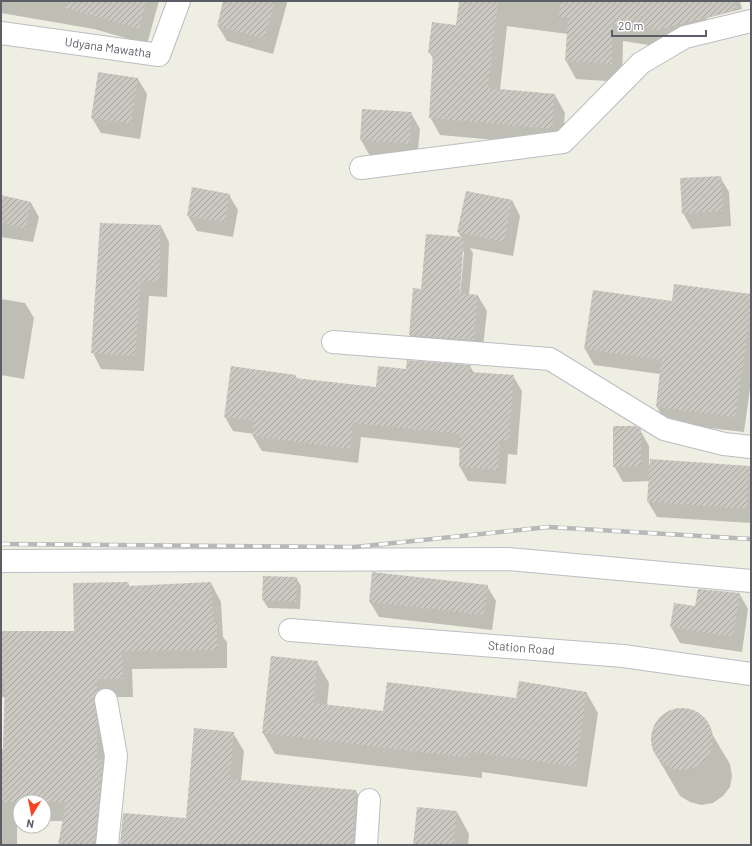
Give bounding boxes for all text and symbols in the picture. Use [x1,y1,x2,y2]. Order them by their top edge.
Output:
scale bar [612,12,706,38]
text: 20 m [618,18,644,32]
street label: Udyana Mawatha [64,34,152,60]
street label: Station Road [487,637,555,657]
north arrow [12,794,52,834]
text: N [25,817,35,831]

